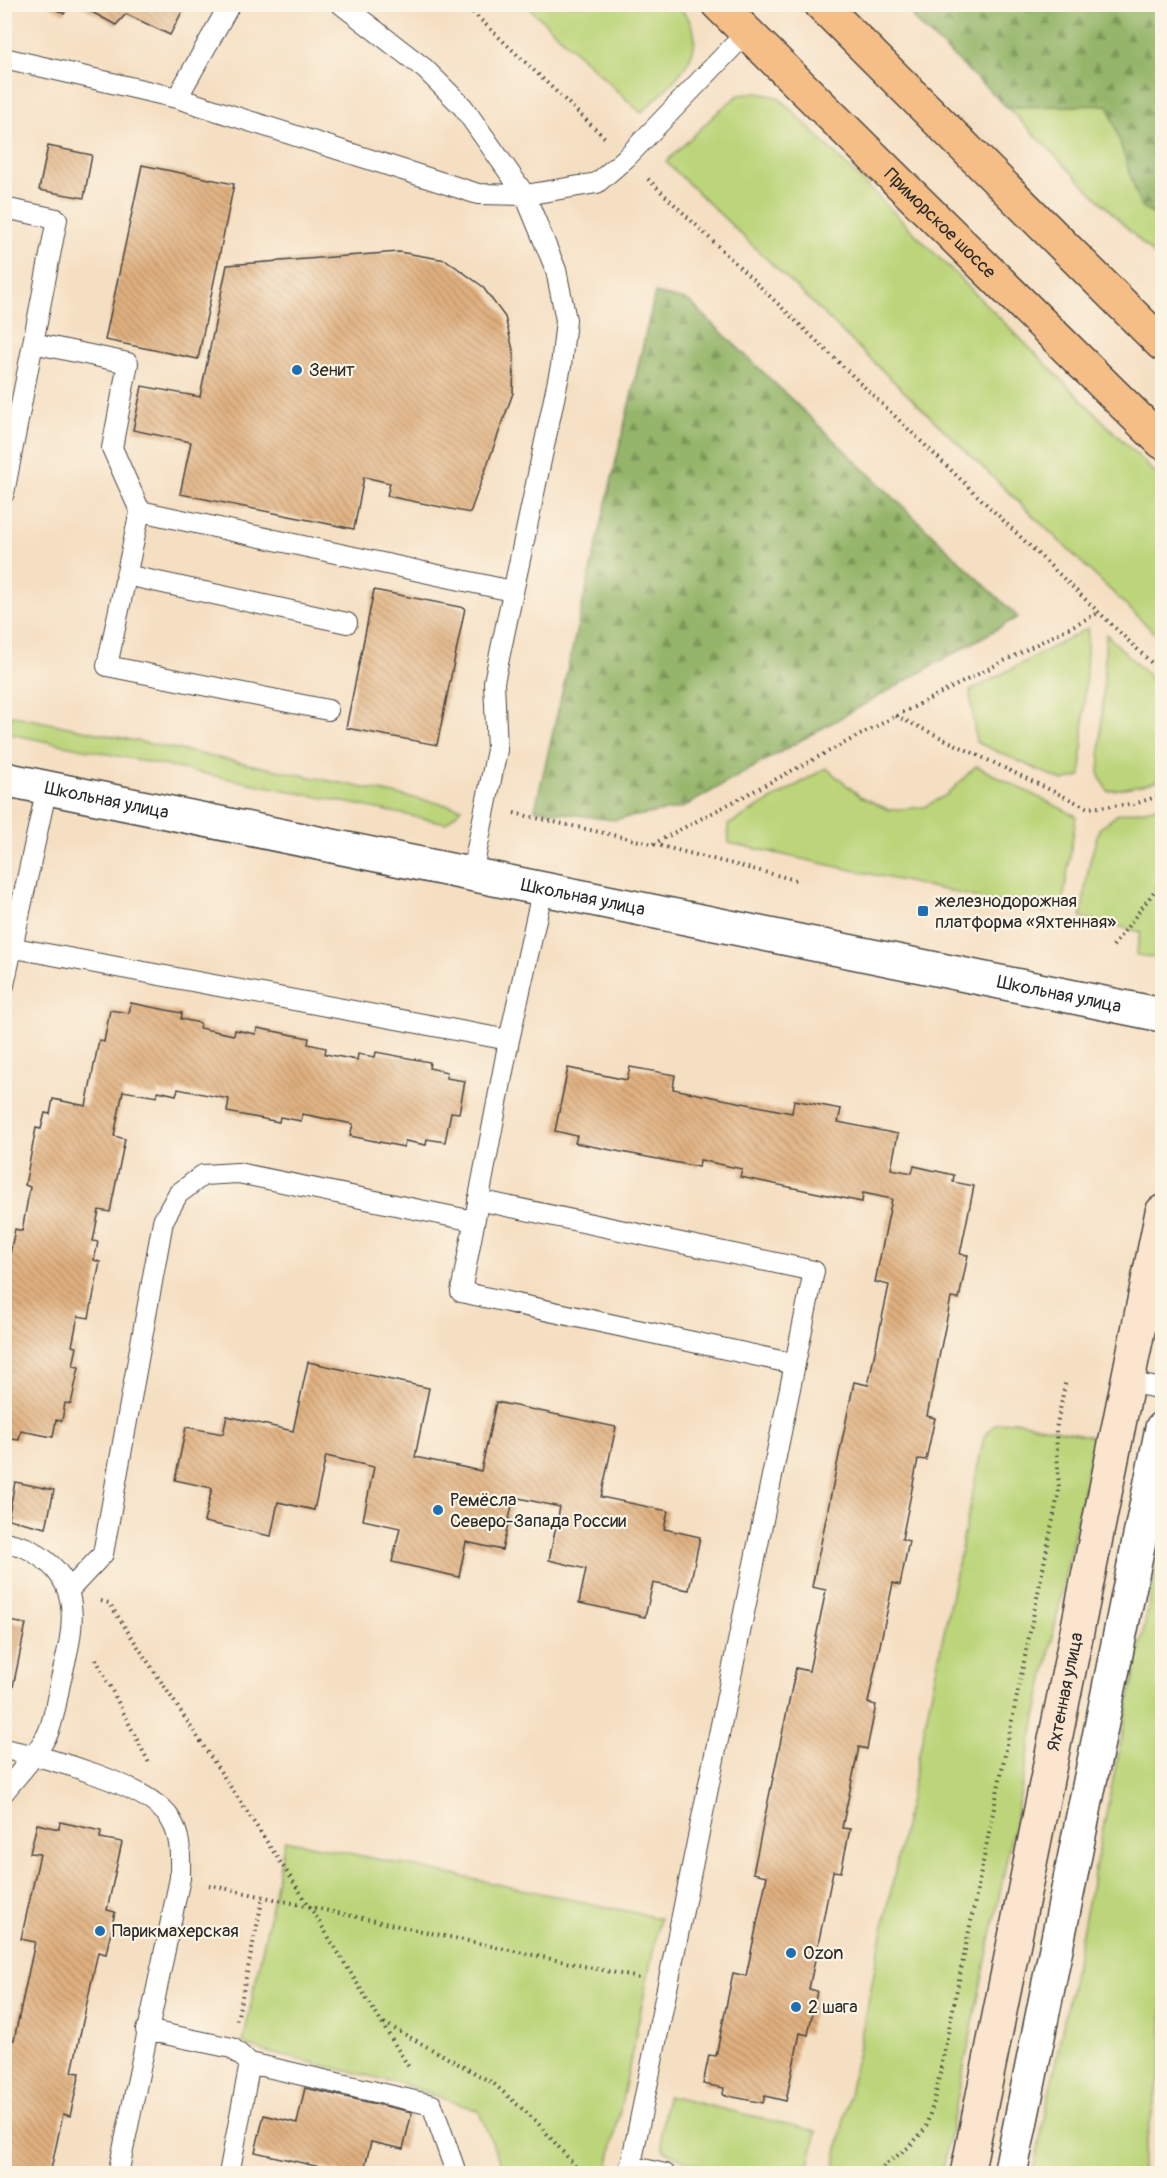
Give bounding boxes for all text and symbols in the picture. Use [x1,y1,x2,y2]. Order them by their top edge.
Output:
street label: Приморское шоссе [879,163,1001,284]
place label: Зенит [309,359,355,382]
marker: Зенит [290,363,304,377]
street label: Школьная улица [43,777,171,824]
street label: Школьная улица [519,874,647,921]
place label: железнодорожная платформа «Яхтенная» [935,890,1116,934]
marker: железнодорожная платформа «Яхтенная» [916,904,930,918]
street label: Школьная улица [995,971,1123,1018]
place label: Ремёсла Северо-Запада России [450,1489,626,1533]
marker: Ремёсла Северо-Запада России [431,1503,445,1517]
street label: Яхтенная улица [1042,1630,1089,1753]
place label: Парикмахерская [112,1920,239,1943]
marker: Парикмахерская [93,1924,107,1938]
place label: Ozon [803,1942,843,1965]
marker: Ozon [784,1946,798,1960]
place label: 2 шага [808,1996,858,2019]
marker: 2 шага [789,2000,803,2014]

